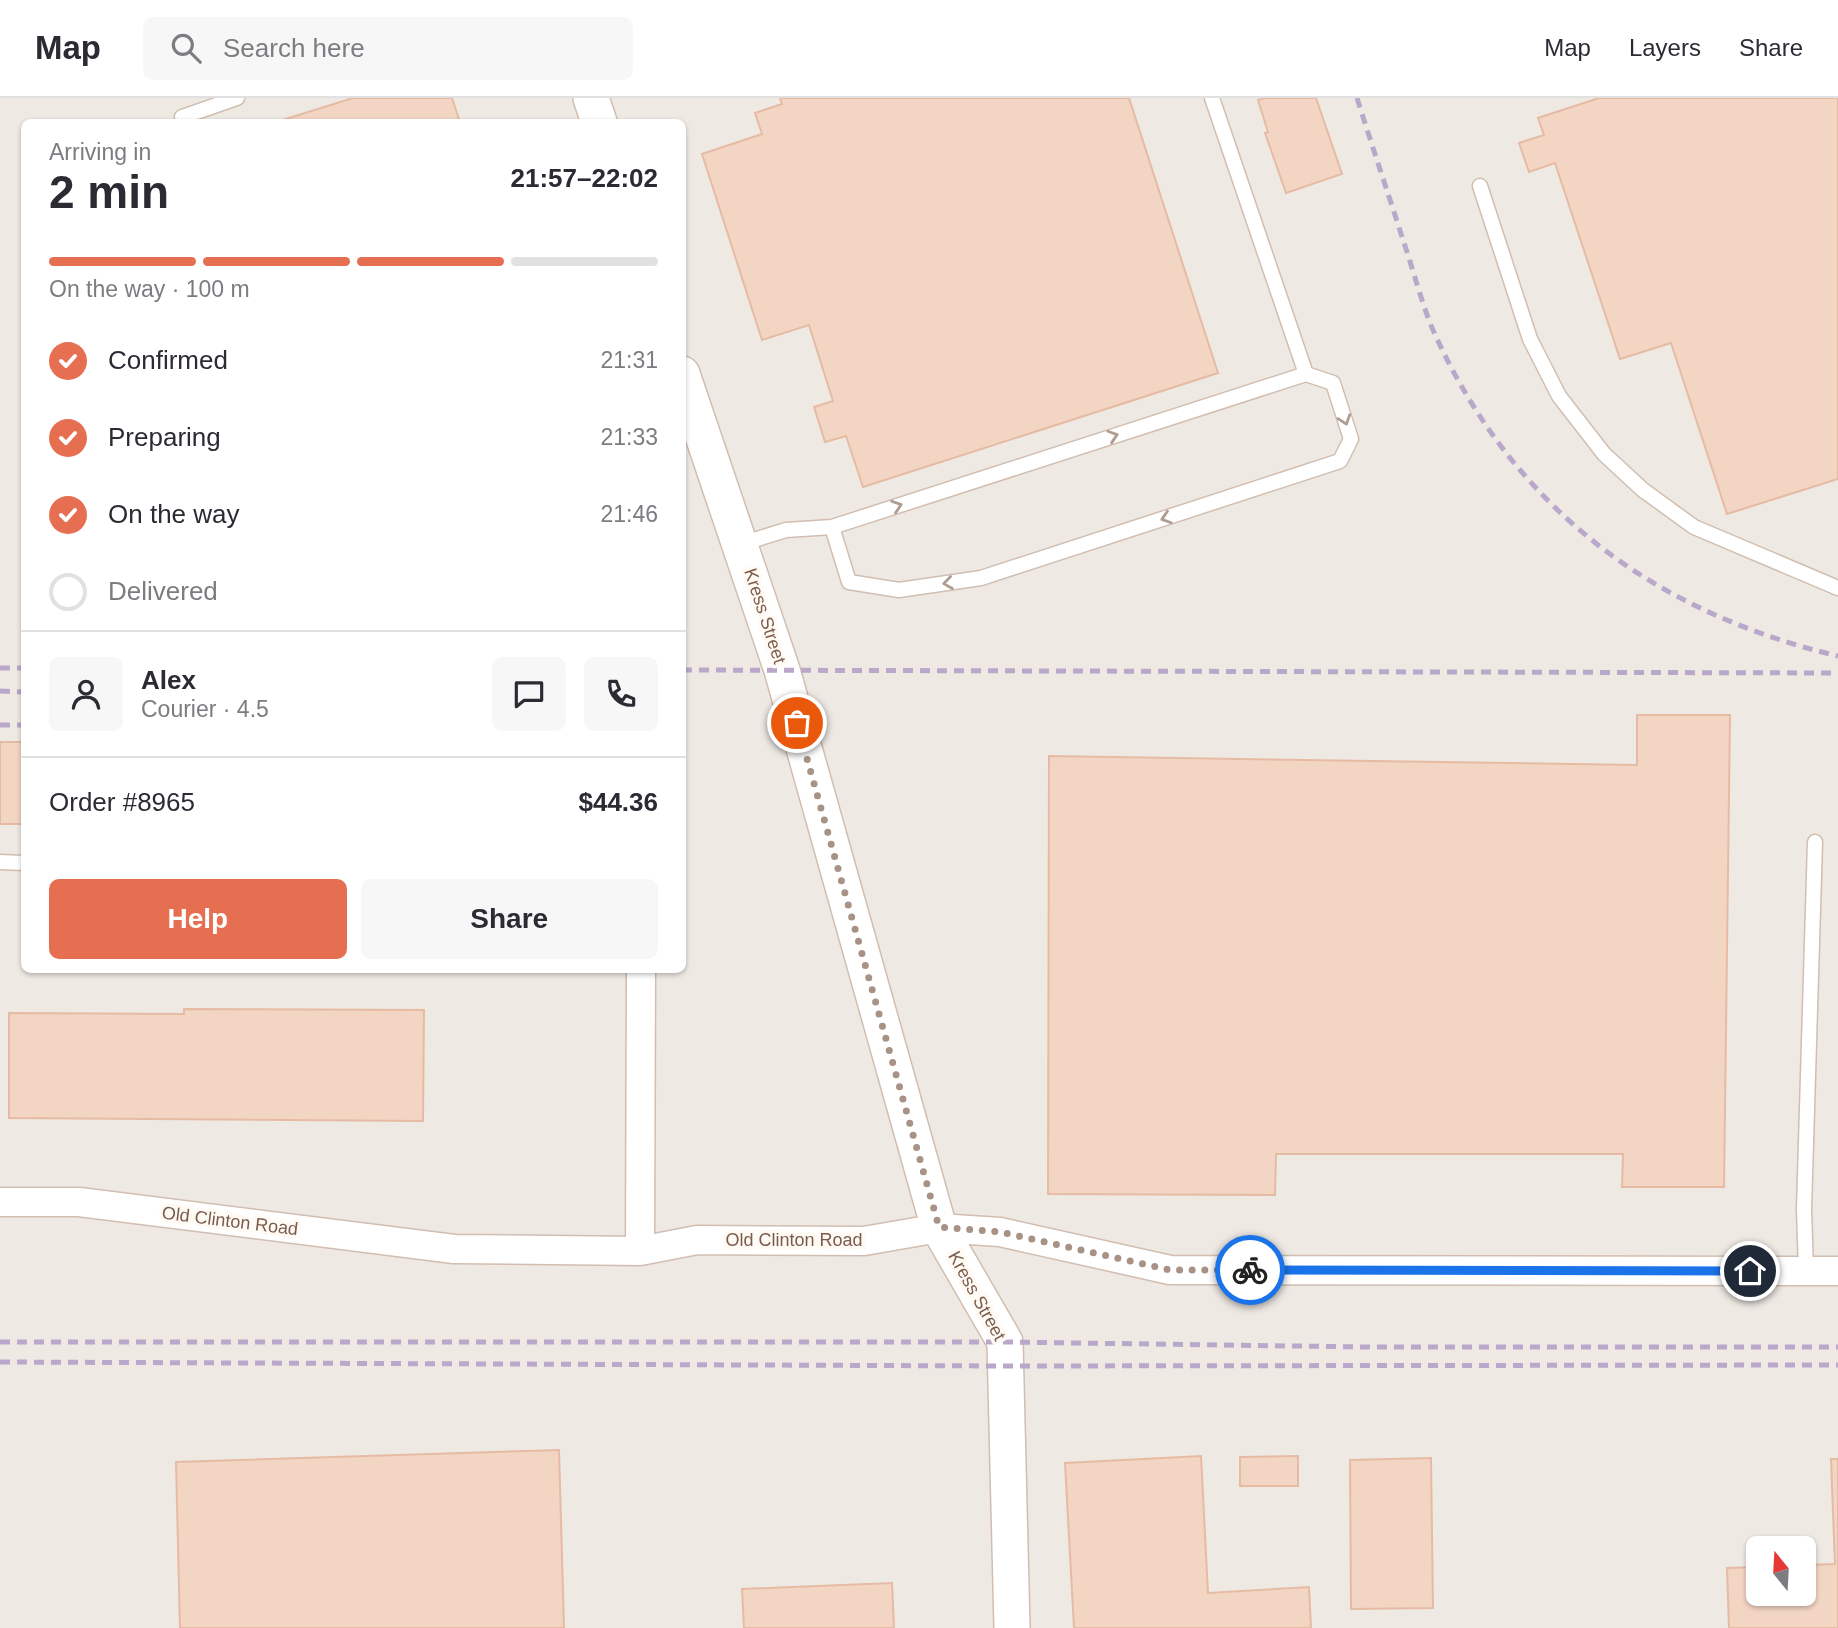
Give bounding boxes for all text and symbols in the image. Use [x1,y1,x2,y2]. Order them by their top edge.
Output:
search box [143,17,633,80]
text: Map [35,29,101,66]
icon: search [167,29,205,67]
text: Search here [223,33,365,63]
text: Map [1544,34,1591,61]
text: Layers [1629,34,1701,61]
text: Share [1739,34,1803,61]
text: Arriving in [49,139,151,165]
text: 21:57–22:02 [511,163,658,193]
text: 2 min [49,166,169,218]
text: On the way · 100 m [49,276,250,302]
icon: check [49,342,87,380]
text: Confirmed [108,345,228,375]
text: 21:31 [600,347,658,373]
one-way arrow [1337,414,1351,426]
icon: check [49,419,87,457]
text: Preparing [108,422,221,452]
text: 21:33 [600,424,658,450]
one-way arrow [1106,430,1119,444]
icon: check [49,496,87,534]
text: On the way [108,499,240,529]
one-way arrow [890,500,902,514]
text: 21:46 [600,501,658,527]
one-way arrow [1160,510,1172,524]
street label: Kress Street [740,566,790,666]
one-way arrow [942,575,954,590]
text: Delivered [108,576,218,606]
button: person [49,657,123,731]
button: chat [492,657,566,731]
button: phone [584,657,658,731]
text: Alex [141,665,196,695]
pin [767,693,827,753]
text: Courier · 4.5 [141,696,269,722]
icon: bag [778,704,816,742]
text: Order #8965 [49,787,195,817]
text: $44.36 [578,787,658,817]
button: Help [49,879,347,959]
button: Share [361,879,658,959]
street label: Old Clinton Road [161,1203,299,1239]
street label: Old Clinton Road [725,1230,863,1250]
courier [1215,1235,1285,1305]
pin [1720,1241,1780,1301]
street label: Kress Street [944,1248,1010,1344]
icon: bike [1231,1251,1269,1289]
icon: home [1731,1252,1769,1290]
north arrow [1746,1536,1816,1606]
map controls [1746,1536,1816,1606]

